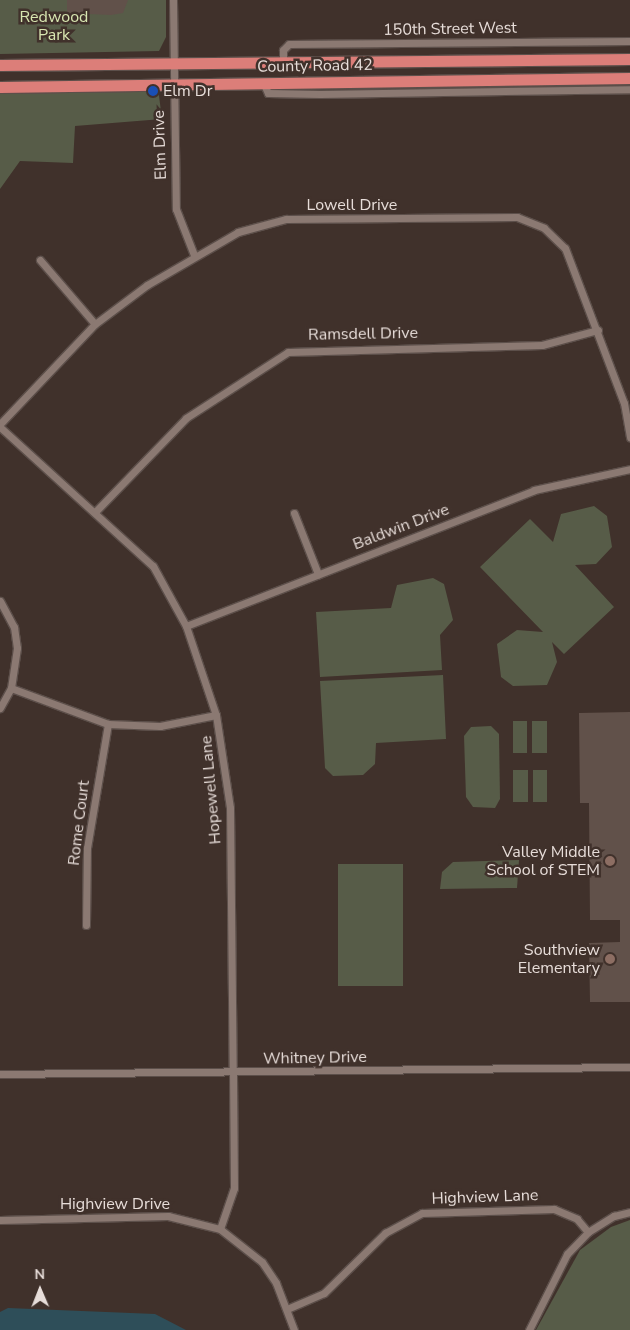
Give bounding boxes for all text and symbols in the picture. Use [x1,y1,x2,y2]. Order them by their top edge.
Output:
park label: Redwood Park [20,7,88,45]
street label: 150th Street West [383,18,517,40]
street label: County Road 42 [257,55,373,77]
place label: Elm Dr [163,81,212,101]
marker: Elm Dr [147,85,159,97]
street label: Elm Drive [149,110,171,180]
street label: Lowell Drive [307,195,397,215]
street label: Ramsdell Drive [308,323,418,345]
street label: Baldwin Drive [350,500,452,554]
street label: Hopewell Lane [197,735,225,845]
street label: Rome Court [64,779,94,867]
place label: Valley Middle School of STEM [487,842,600,880]
marker: Valley Middle School of STEM [604,855,616,867]
place label: Southview Elementary [518,940,600,978]
marker: Southview Elementary [604,953,616,965]
street label: Whitney Drive [263,1047,367,1069]
street label: Highview Lane [431,1186,539,1208]
street label: Highview Drive [60,1194,170,1214]
north arrow [15,1265,65,1315]
text: N [34,1265,45,1284]

